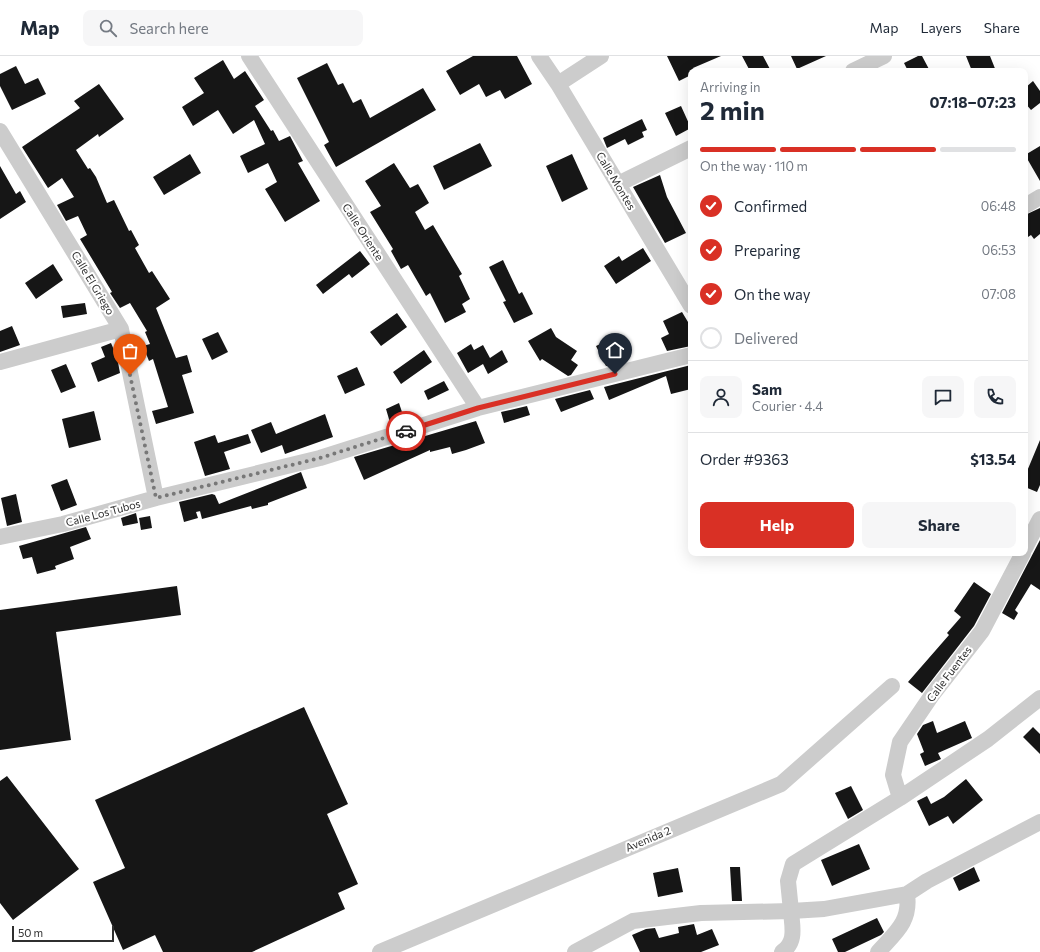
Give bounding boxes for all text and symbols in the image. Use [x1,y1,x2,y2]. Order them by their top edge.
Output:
search box [83,10,363,46]
text: Map [20,16,59,39]
icon: search [97,17,119,39]
text: Search here [129,19,209,37]
text: Map [870,19,898,36]
text: Layers [920,19,962,36]
text: Share [984,19,1020,36]
text: Arriving in [700,79,760,95]
text: 07:18–07:23 [929,93,1016,111]
text: 2 min [700,94,765,125]
street label: Calle Montes [594,149,639,212]
text: On the way · 110 m [700,158,808,174]
icon: check [700,195,722,217]
text: Confirmed [734,197,807,215]
text: 06:48 [981,198,1016,214]
street label: Calle Oriente [340,201,387,263]
icon: check [700,239,722,261]
text: Preparing [734,241,800,259]
text: 06:53 [982,242,1016,258]
street label: Calle El Griego [69,249,118,317]
icon: check [700,283,722,305]
text: On the way [734,285,811,303]
text: 07:08 [981,286,1016,302]
text: Delivered [734,329,798,347]
pin [598,333,632,374]
pin [113,334,147,375]
icon: home [604,339,626,361]
icon: bag [119,340,141,362]
button: person [700,376,742,418]
button: chat [922,376,964,418]
button: phone [974,376,1016,418]
text: Sam [752,380,782,398]
text: Courier · 4.4 [752,398,823,414]
courier [386,411,426,451]
icon: car [395,420,417,442]
text: Order #9363 [700,450,789,468]
text: $13.54 [970,450,1016,468]
street label: Calle Los Tubos [64,496,142,529]
button: Help [700,502,854,548]
button: Share [862,502,1016,548]
street label: Calle Fuentes [923,643,974,704]
street label: Avenida 2 [623,823,672,854]
scale bar [12,924,114,943]
text: 50 m [18,926,43,939]

